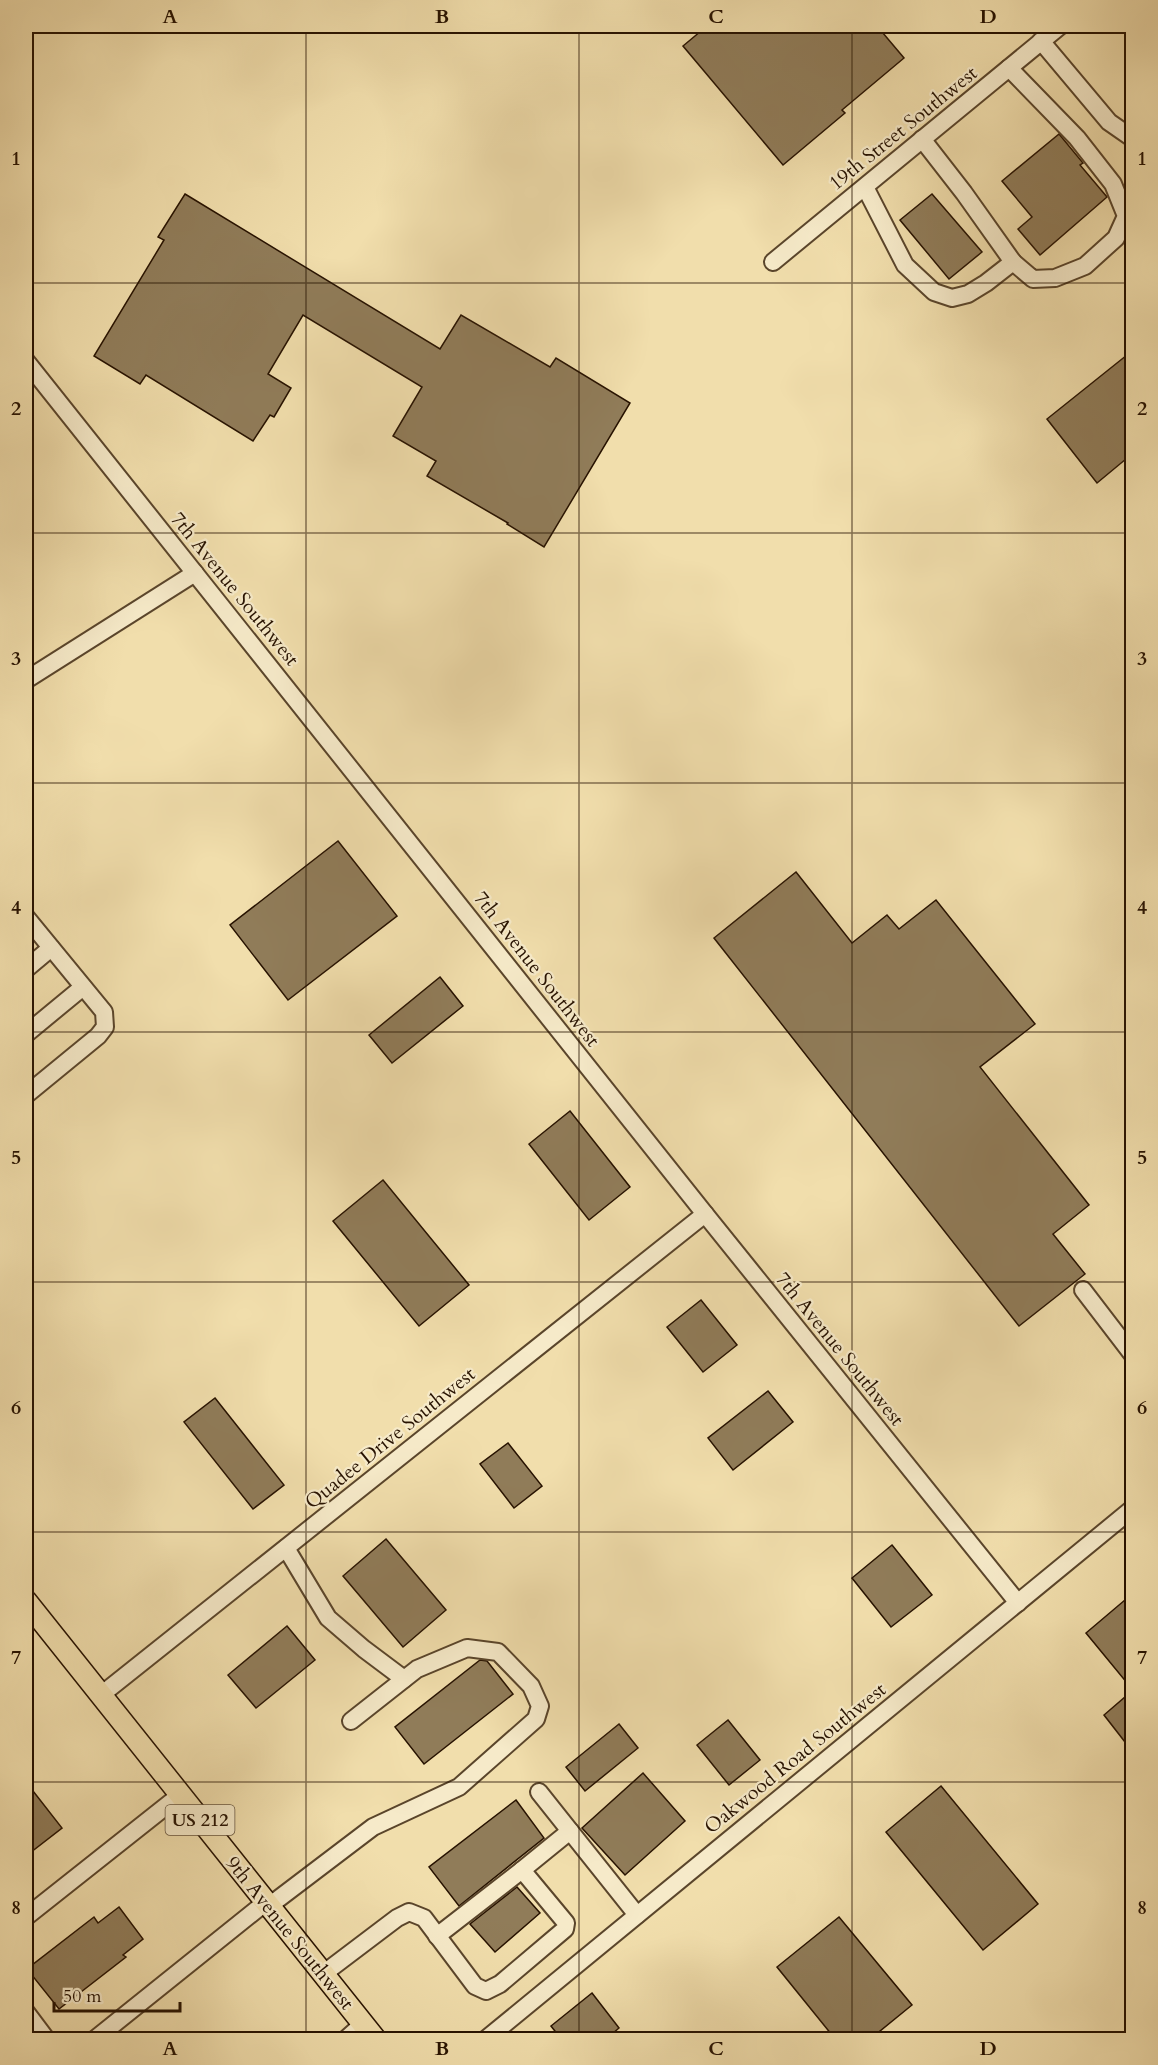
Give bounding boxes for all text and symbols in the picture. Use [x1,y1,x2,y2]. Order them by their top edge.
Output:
text: A [162,3,178,30]
text: B [435,3,449,30]
text: C [708,3,724,30]
text: D [979,3,997,30]
street label: 19th Street Southwest [823,59,983,196]
text: 1 [11,145,21,172]
text: 1 [1137,145,1147,172]
text: 2 [11,395,21,422]
text: 2 [1137,395,1147,422]
street label: 7th Avenue Southwest [165,507,306,672]
text: 3 [11,645,21,672]
text: 3 [1137,645,1147,672]
street label: 7th Avenue Southwest [468,886,607,1053]
text: 4 [11,894,21,921]
text: 4 [1137,894,1147,921]
text: 5 [11,1144,21,1171]
text: 5 [1137,1144,1147,1171]
street label: 7th Avenue Southwest [770,1267,911,1432]
street label: Quadee Drive Southwest [299,1360,481,1515]
text: 6 [11,1394,21,1421]
text: 6 [1137,1394,1147,1421]
text: 7 [11,1644,21,1671]
text: 7 [1137,1644,1147,1671]
street label: Oakwood Road Southwest [698,1676,892,1840]
road number: US 212 [166,1805,234,1835]
street label: 9th Avenue Southwest [220,1851,361,2016]
text: 8 [11,1894,21,1921]
text: 8 [1137,1894,1147,1921]
scale bar [54,1975,180,2013]
text: 50 m [63,1984,102,2009]
text: A [162,2035,178,2062]
text: B [435,2035,449,2062]
text: C [708,2035,724,2062]
text: D [979,2035,997,2062]

